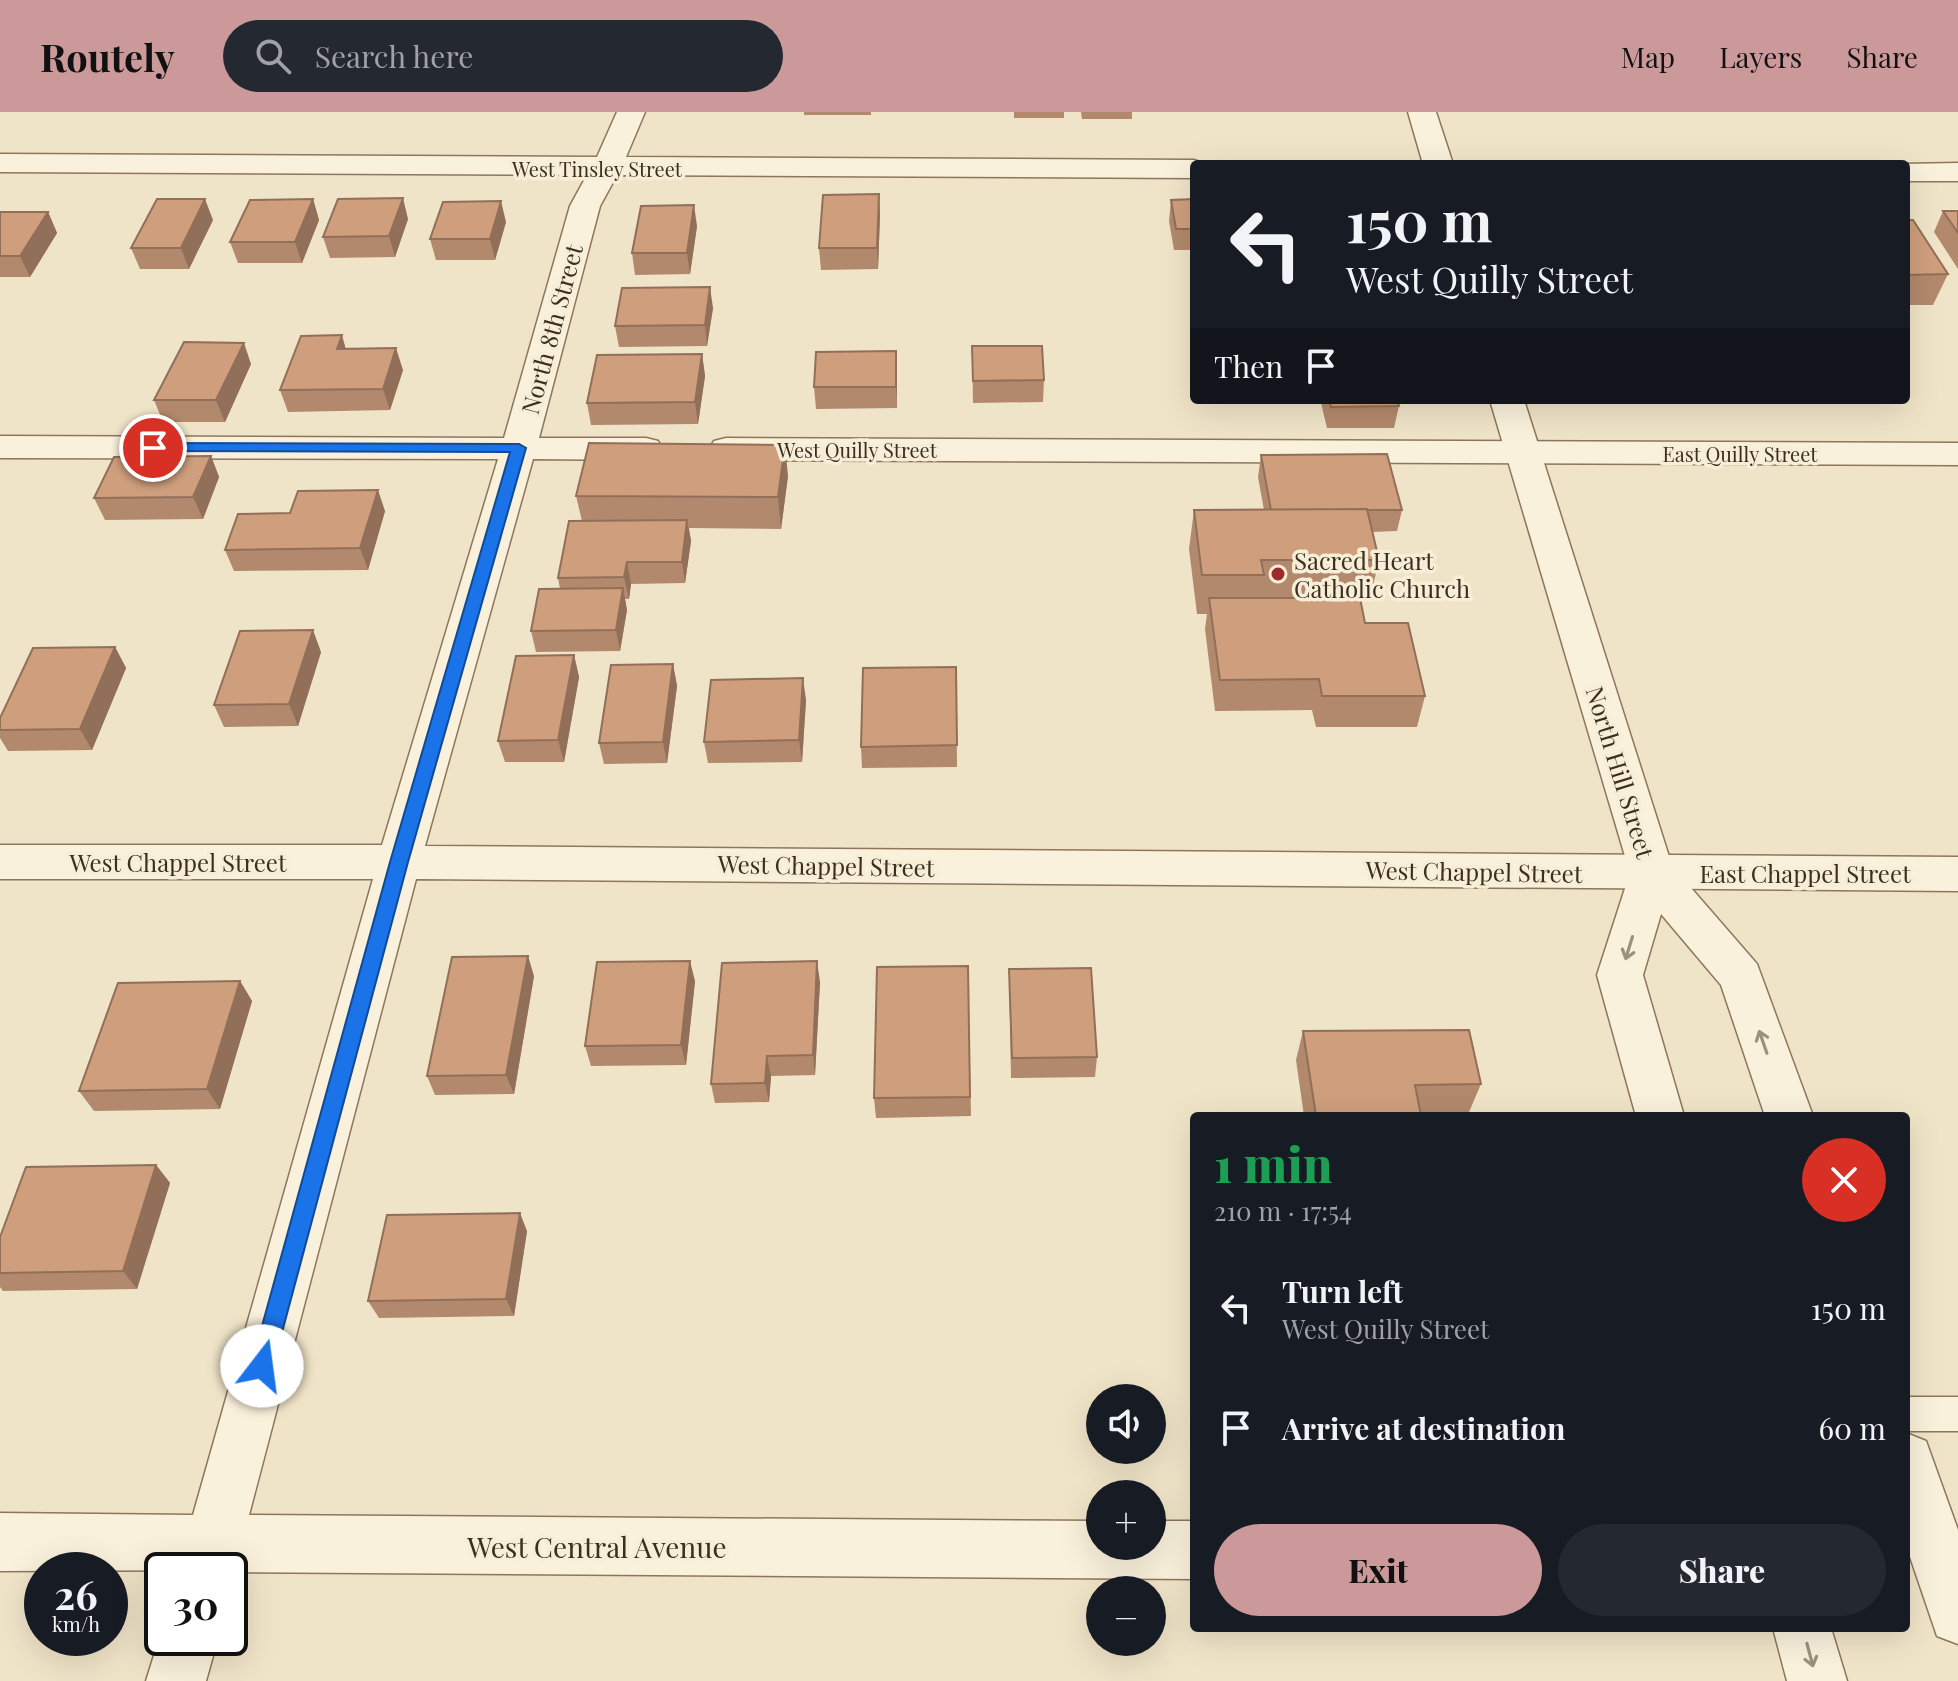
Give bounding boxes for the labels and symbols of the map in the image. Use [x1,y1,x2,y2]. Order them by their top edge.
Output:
street label: West Tinsley Street [511,155,683,182]
street label: North 8th Street [513,240,589,417]
pin [119,414,187,482]
street label: West Quilly Street [776,436,938,463]
street label: East Quilly Street [1663,440,1818,467]
place label: Sacred Heart Catholic Church [1294,544,1470,604]
marker: Sacred Heart Catholic Church [1269,565,1287,583]
street label: North Hill Street [1580,682,1663,862]
street label: West Chappel Street [69,846,287,878]
street label: West Chappel Street [716,847,935,883]
street label: West Chappel Street [1364,853,1583,889]
street label: East Chappel Street [1699,857,1911,889]
one-way arrow [1621,934,1636,960]
one-way arrow [1755,1030,1770,1055]
position arrow [220,1324,304,1408]
street label: West Central Avenue [466,1528,727,1565]
speed limit sign: 30 [144,1552,248,1656]
one-way arrow [1803,1641,1818,1667]

